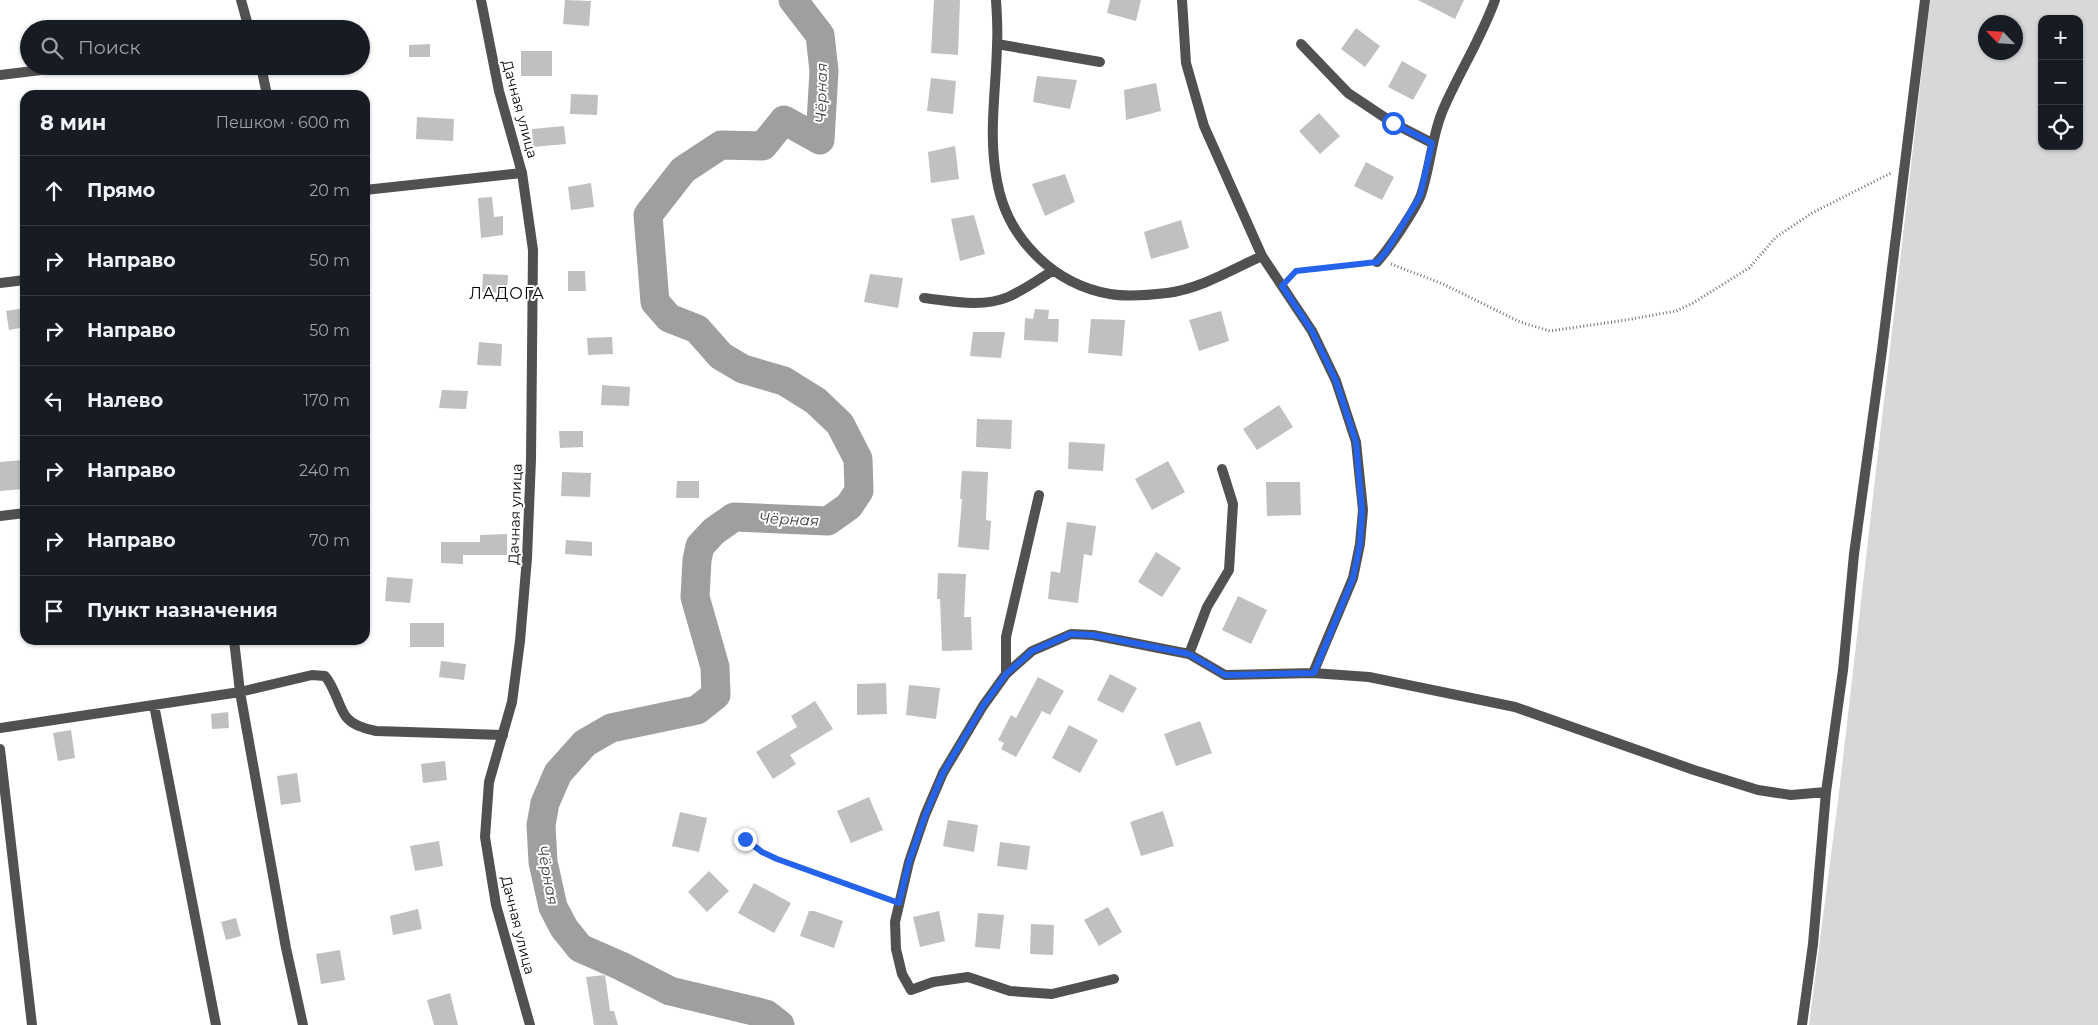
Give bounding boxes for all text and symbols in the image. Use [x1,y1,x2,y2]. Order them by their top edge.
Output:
north arrow [1978,15,2023,60]
map controls [2038,15,2083,150]
button: + [2038,15,2083,60]
search box [20,20,370,75]
icon: search [38,34,66,62]
text: Поиск [78,36,141,59]
street label: Дачная улица [498,58,542,160]
button: − [2038,60,2083,105]
water label: Чёрная [811,63,831,123]
button: locate [2038,105,2083,150]
text: 8 мин [40,110,106,135]
route start [1382,112,1405,135]
text: Пешком · 600 m [216,113,350,132]
icon: ahead [40,177,68,205]
text: Прямо [87,179,155,202]
text: 20 m [309,181,350,200]
icon: right [40,247,68,275]
text: Направо [87,249,176,272]
text: 50 m [309,251,350,270]
district label: ЛАДОГА [469,284,545,303]
icon: right [40,317,68,345]
text: Направо [87,319,176,342]
text: 50 m [309,321,350,340]
icon: left [40,387,68,415]
text: Налево [87,389,163,412]
text: 170 m [303,391,350,410]
icon: right [40,457,68,485]
text: Направо [87,459,176,482]
text: 240 m [299,461,350,480]
street label: Дачная улица [504,463,526,565]
water label: Чёрная [758,508,820,530]
icon: right [40,527,68,555]
text: Направо [87,529,176,552]
text: 70 m [309,531,350,550]
icon: arrive [40,597,68,625]
text: Пункт назначения [87,599,278,622]
route end [734,828,757,851]
water label: Чёрная [533,844,563,906]
street label: Дачная улица [497,874,539,976]

